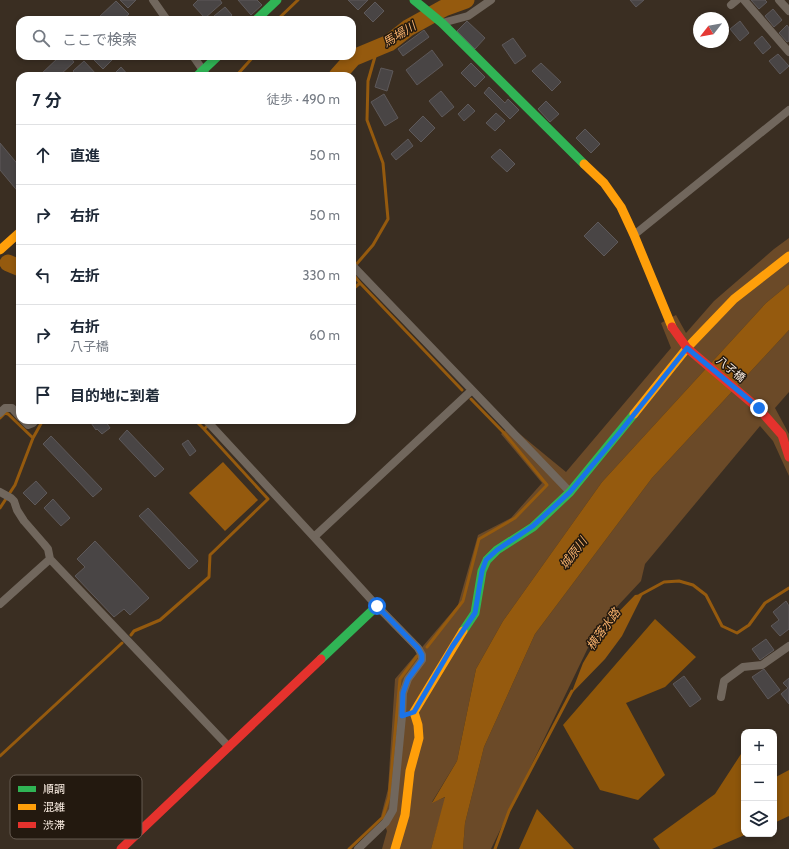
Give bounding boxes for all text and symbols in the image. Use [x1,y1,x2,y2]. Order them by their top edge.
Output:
north arrow [693,12,729,48]
search box [16,16,356,60]
water label: 馬場川 [380,17,420,50]
icon: search [30,27,52,49]
text: ここで検索 [62,31,137,49]
text: 7 分 [32,90,62,110]
text: 徒歩 · 490 m [267,91,340,107]
icon: ahead [32,144,54,166]
text: 直進 [70,147,100,165]
text: 50 m [310,147,340,163]
icon: right [32,204,54,226]
text: 右折 [70,207,100,225]
text: 50 m [310,207,340,223]
icon: left [32,264,54,286]
text: 左折 [70,267,100,285]
text: 330 m [303,267,340,283]
text: 右折 [70,318,100,336]
icon: right [32,324,54,346]
text: 60 m [309,327,340,343]
text: 八子橋 [70,338,109,354]
street label: 八子橋 [714,353,748,385]
icon: arrive [32,384,54,406]
text: 目的地に到着 [70,387,160,405]
route end [750,399,768,417]
water label: 城原川 [556,533,591,572]
route start [368,597,386,615]
water label: 横落水路 [583,604,624,653]
map controls [741,729,777,837]
button: + [741,729,777,765]
button: − [741,765,777,801]
legend [10,775,142,839]
text: 順調 [43,782,65,796]
text: 混雑 [43,800,65,814]
button: layers [741,801,777,837]
text: 渋滞 [43,818,65,832]

